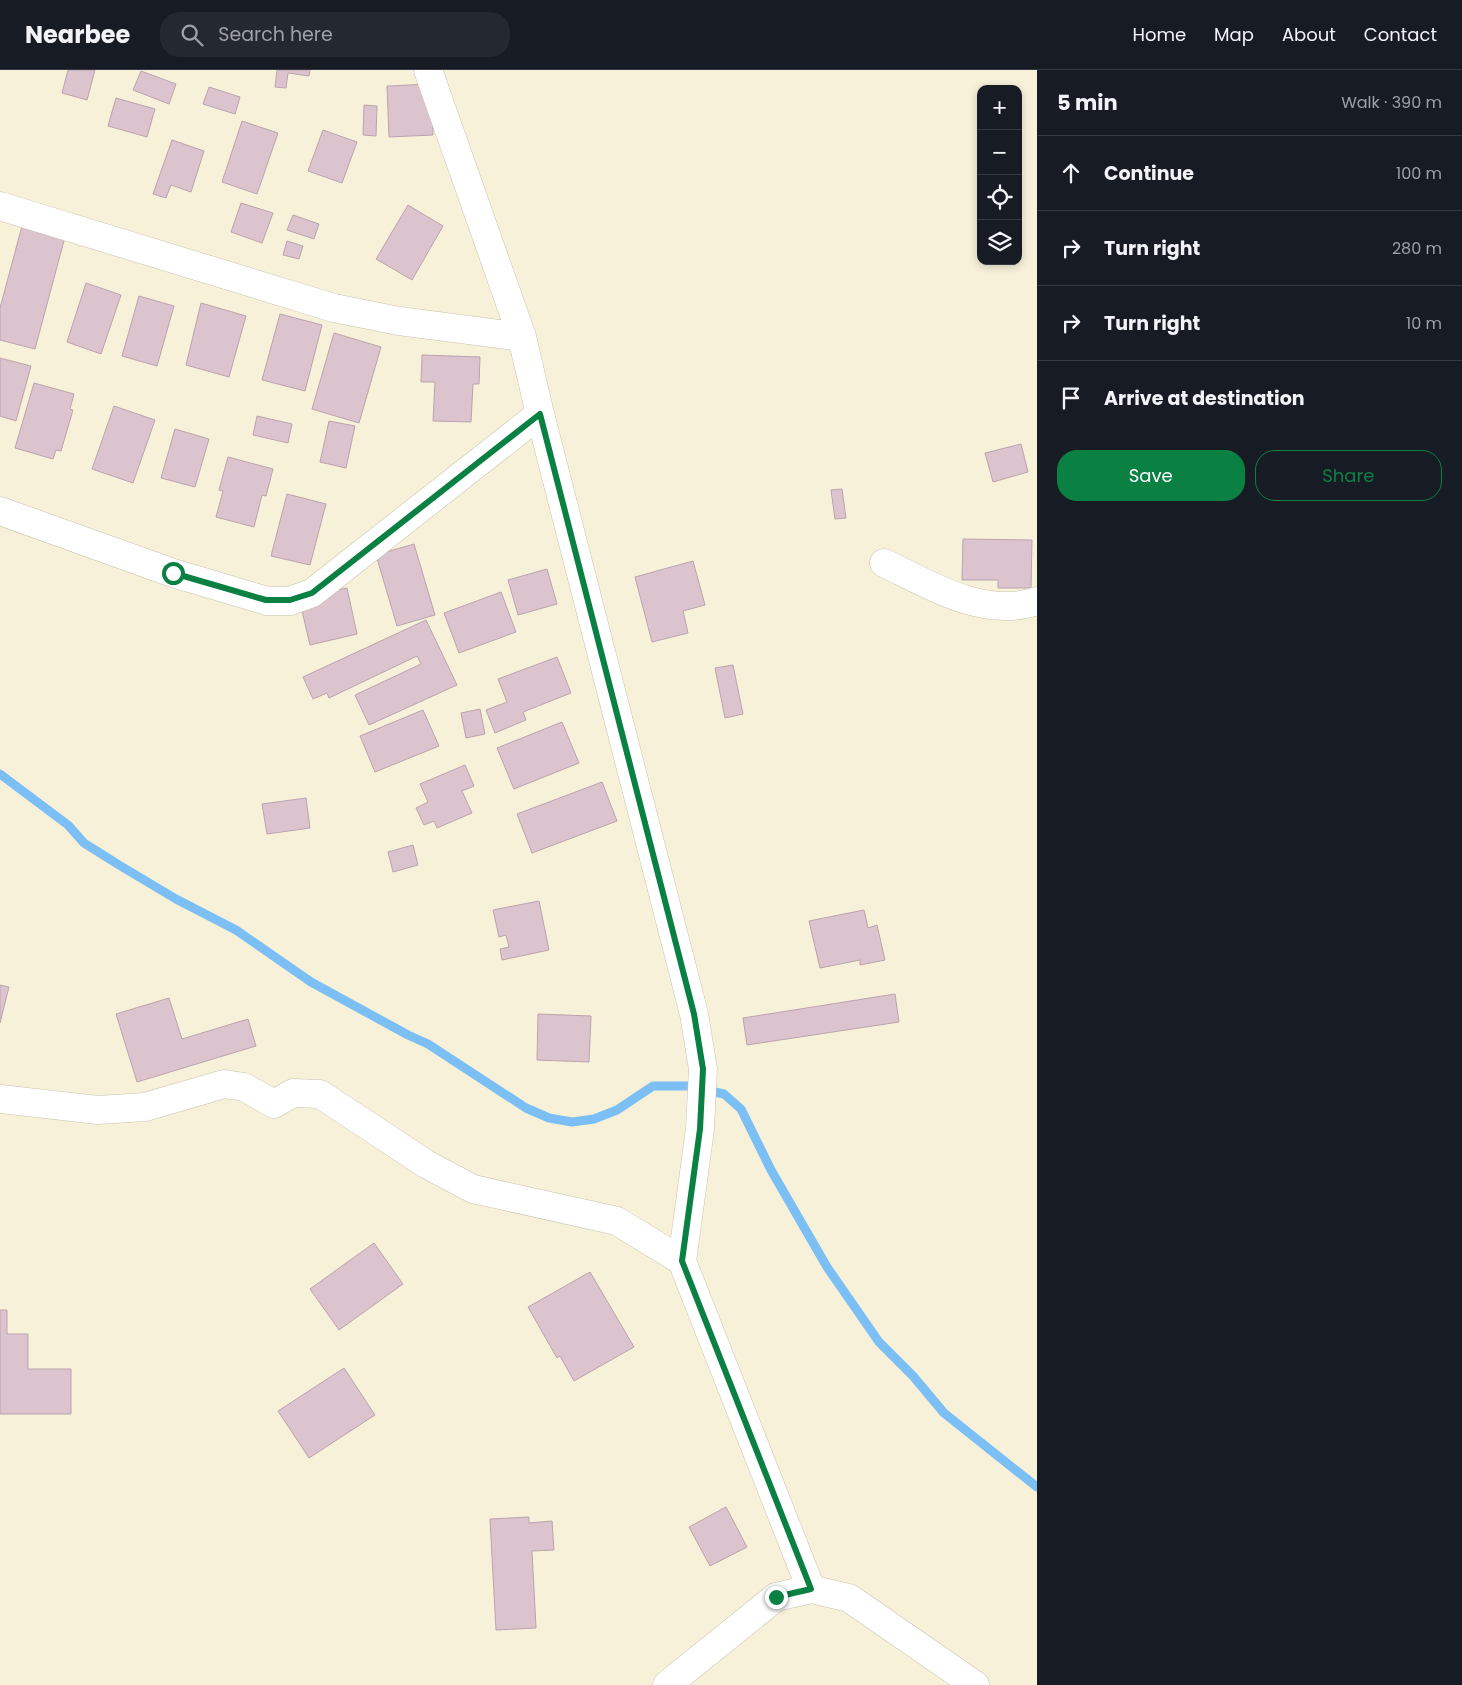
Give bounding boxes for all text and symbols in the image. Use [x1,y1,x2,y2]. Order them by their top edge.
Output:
search box [160,12,510,57]
text: Nearbee [25,18,130,51]
icon: search [178,21,206,49]
text: Search here [218,21,333,48]
text: Home [1132,22,1186,47]
text: Map [1214,22,1254,47]
text: About [1282,22,1336,47]
text: Contact [1364,22,1437,47]
map controls [977,85,1022,265]
button: + [977,85,1022,130]
text: 5 min [1057,88,1118,117]
text: Walk · 390 m [1341,91,1442,114]
button: − [977,130,1022,175]
icon: ahead [1057,159,1085,187]
text: Continue [1104,160,1194,187]
text: 100 m [1396,162,1442,185]
button: locate [977,175,1022,220]
button: layers [977,220,1022,265]
icon: right [1057,234,1085,262]
text: Turn right [1104,235,1200,262]
text: 280 m [1392,237,1442,260]
icon: right [1057,309,1085,337]
text: Turn right [1104,310,1200,337]
text: 10 m [1406,312,1442,335]
icon: arrive [1057,384,1085,412]
text: Arrive at destination [1104,385,1305,412]
button: Save [1057,450,1245,501]
button: Share [1255,450,1442,501]
route start [162,562,185,585]
route end [765,1586,788,1609]

